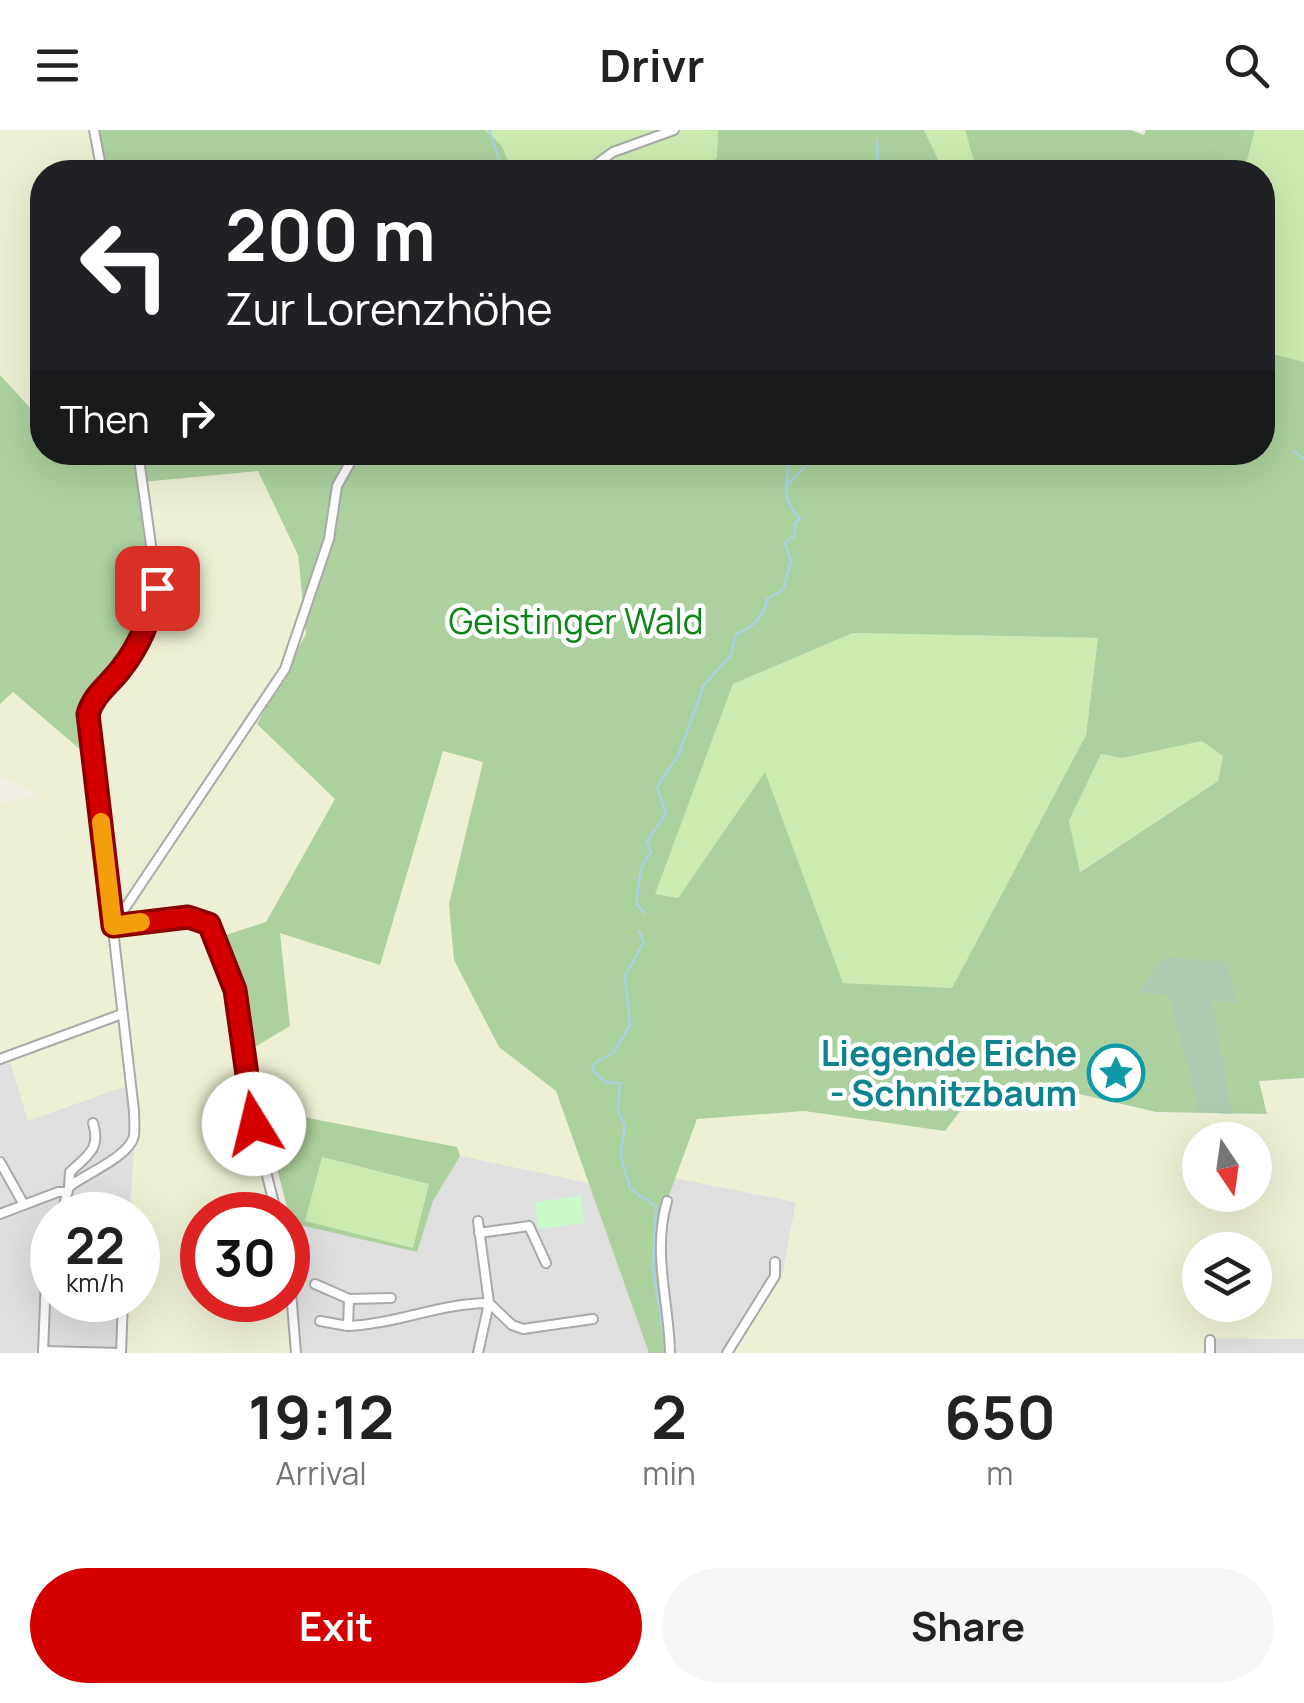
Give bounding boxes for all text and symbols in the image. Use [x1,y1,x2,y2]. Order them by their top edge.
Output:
text: Drivr [600,34,704,96]
icon: menu [30,38,85,93]
icon: search [1219,38,1274,93]
text: 200 m [225,186,436,282]
icon: left [60,200,190,330]
text: Zur Lorenzhöhe [225,277,553,339]
icon: right [169,390,224,445]
text: Then [60,392,149,444]
pin [115,546,200,631]
icon: arrive [130,561,185,616]
park label: Geistinger Wald [449,597,703,645]
place label: Liegende Eiche - Schnitzbaum [821,1029,1077,1117]
place icon: Liegende Eiche - Schnitzbaum [1086,1043,1146,1103]
position arrow [202,1072,306,1176]
north arrow [1182,1122,1272,1212]
map controls [1182,1122,1272,1322]
speed limit sign: 30 [180,1192,310,1322]
text: 22 [65,1211,125,1279]
button: layers [1182,1232,1272,1322]
text: km/h [66,1265,124,1300]
text: 19:12 [248,1375,394,1457]
text: 2 [651,1375,687,1457]
text: 650 [944,1375,1056,1457]
text: Arrival [275,1451,367,1495]
text: min [642,1451,696,1495]
text: m [986,1451,1013,1495]
button: Exit [30,1568,642,1683]
button: Share [662,1568,1274,1683]

